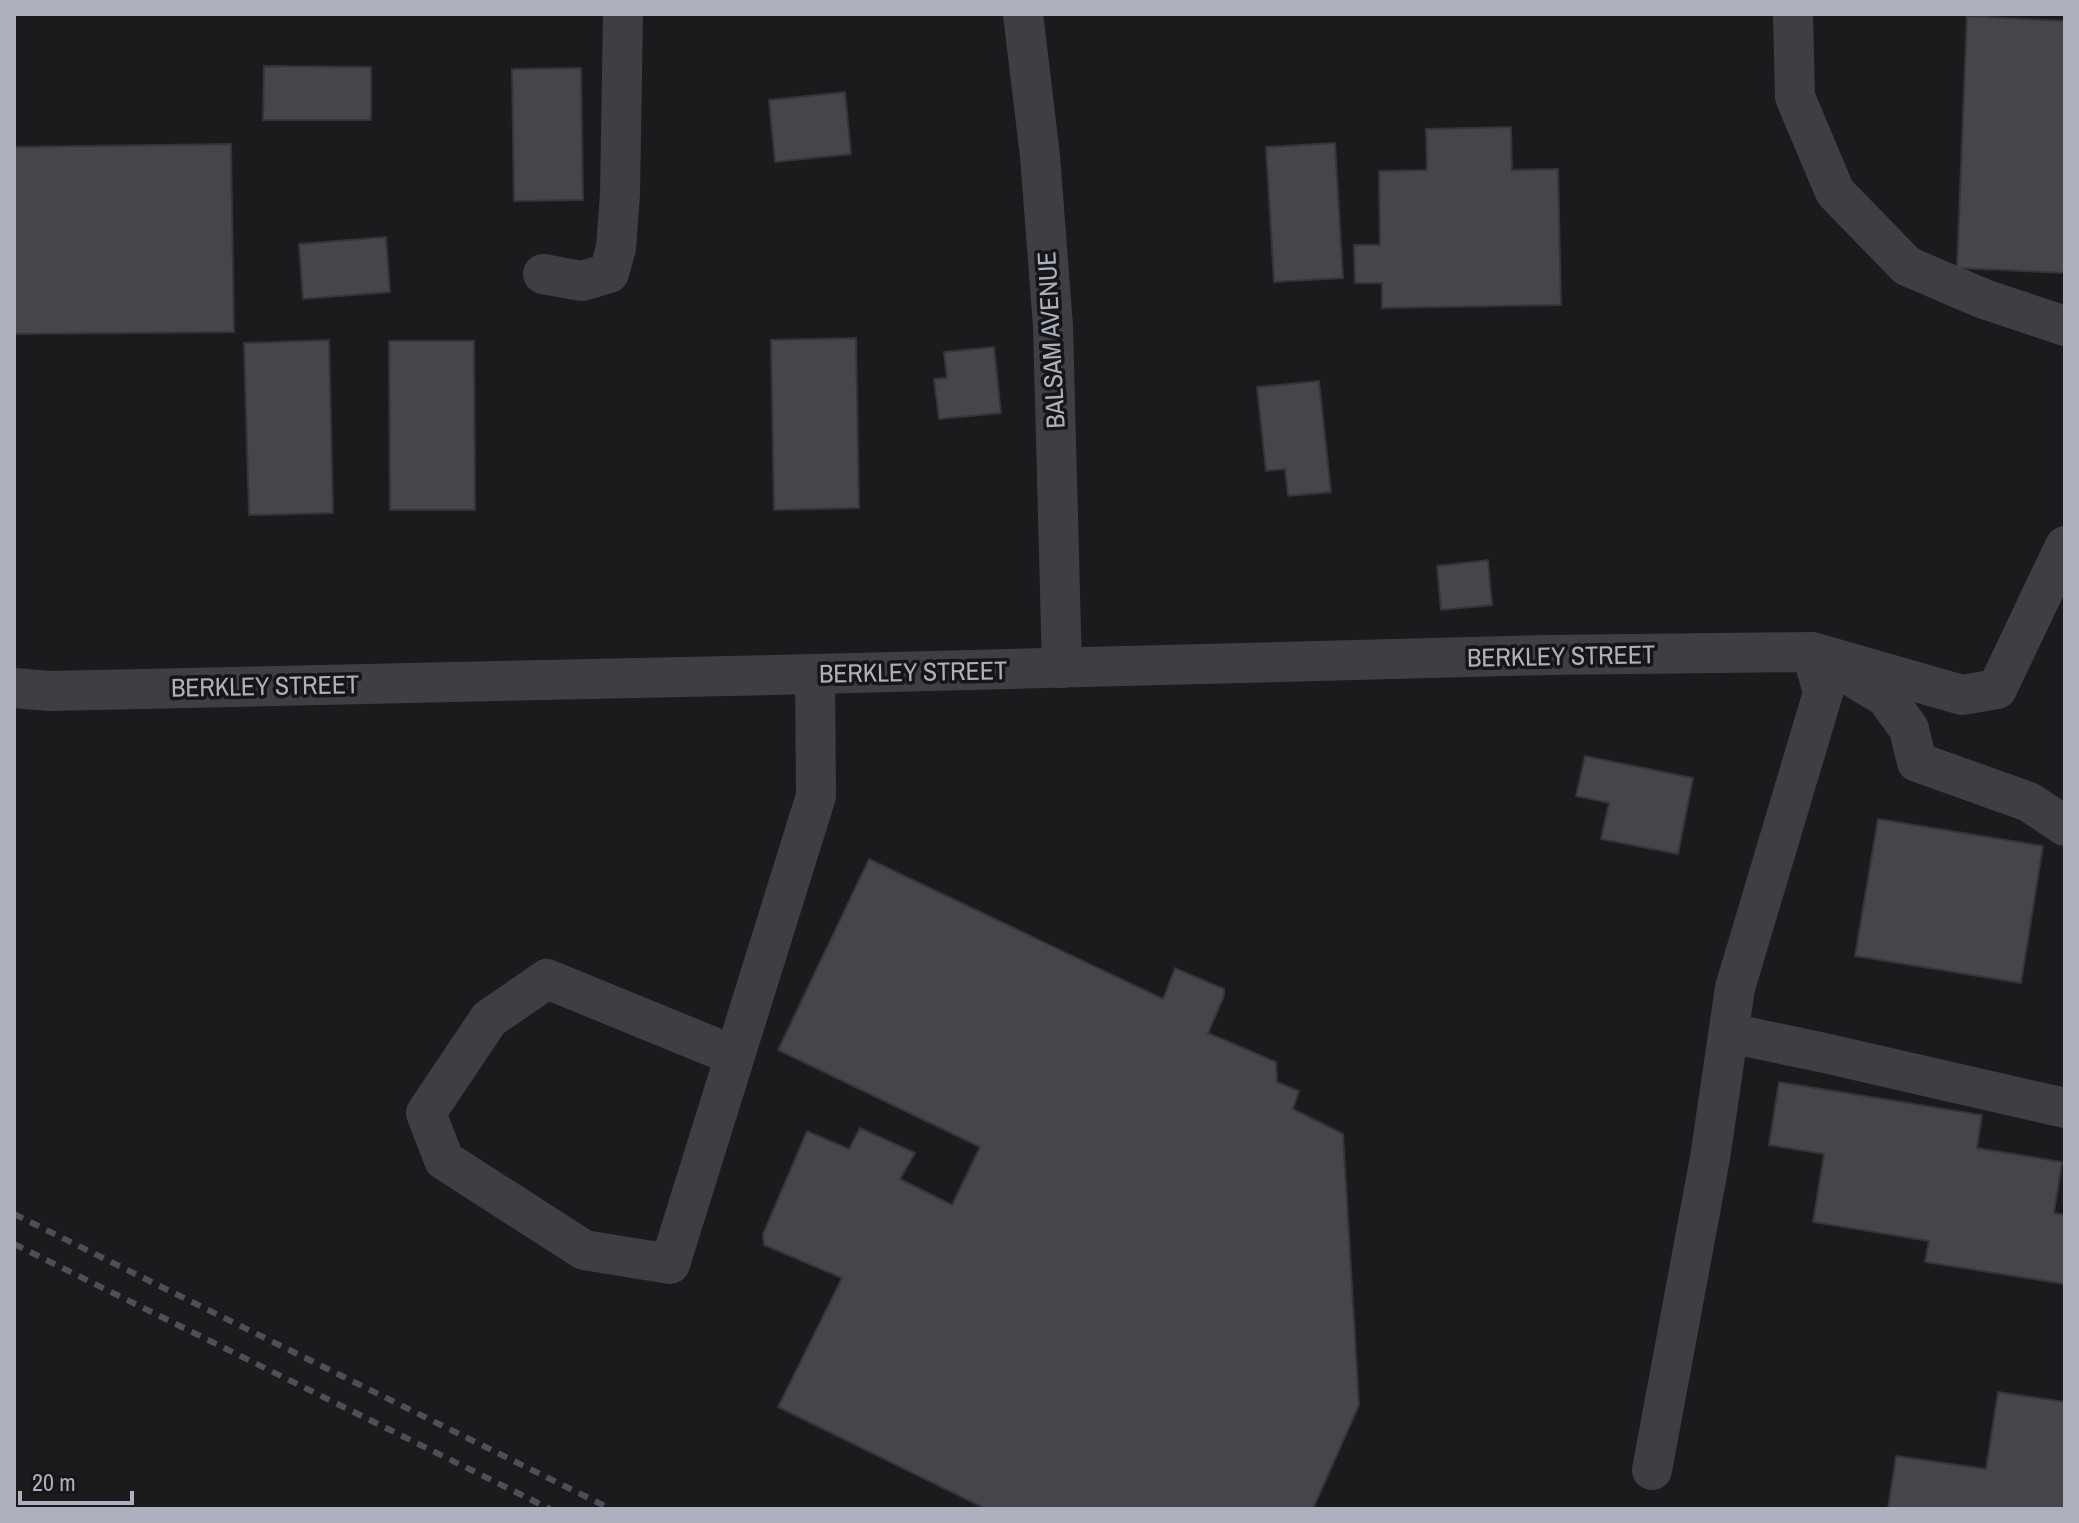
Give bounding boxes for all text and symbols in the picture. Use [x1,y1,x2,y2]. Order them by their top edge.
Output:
street label: BALSAM AVENUE [1028,251,1073,430]
street label: BERKLEY STREET [1467,636,1655,675]
street label: BERKLEY STREET [819,652,1007,691]
street label: BERKLEY STREET [171,666,359,705]
scale bar [20,1455,132,1505]
text: 20 m [32,1466,76,1498]

